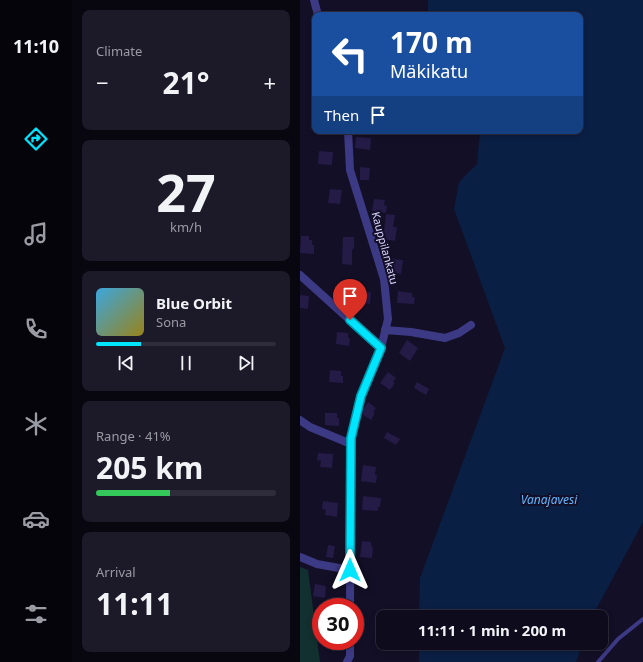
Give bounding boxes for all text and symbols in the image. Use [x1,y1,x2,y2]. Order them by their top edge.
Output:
text: 170 m [390,23,473,61]
icon: left [324,28,376,80]
text: 11:10 [13,34,59,58]
text: Climate [96,42,142,60]
text: Mäkikatu [390,59,468,83]
text: 21° [162,62,210,103]
text: − [96,67,109,97]
text: + [263,67,276,97]
icon: arrive [367,104,389,126]
text: Then [324,105,359,125]
icon: directions [22,125,50,153]
text: 27 [156,156,216,227]
street label: Kauppilankatu [369,210,402,286]
text: km/h [170,218,202,236]
icon: music [22,220,50,248]
pin [333,279,367,320]
icon: arrive [339,285,361,307]
text: Blue Orbit [156,293,232,313]
text: Sona [156,313,186,331]
icon: phone [22,315,50,343]
icon: previous [115,352,137,374]
icon: pause [175,352,197,374]
icon: next [235,352,257,374]
icon: climate [22,410,50,438]
text: Range · 41% [96,427,171,445]
text: 205 km [96,447,203,488]
water label: Vanajavesi [521,491,578,508]
icon: car [22,505,50,533]
position arrow [329,549,371,591]
text: Arrival [96,563,136,581]
text: 11:11 [96,583,173,624]
speed limit sign: 30 [312,598,364,650]
icon: filters [22,600,50,628]
text: 11:11 · 1 min · 200 m [418,620,566,640]

